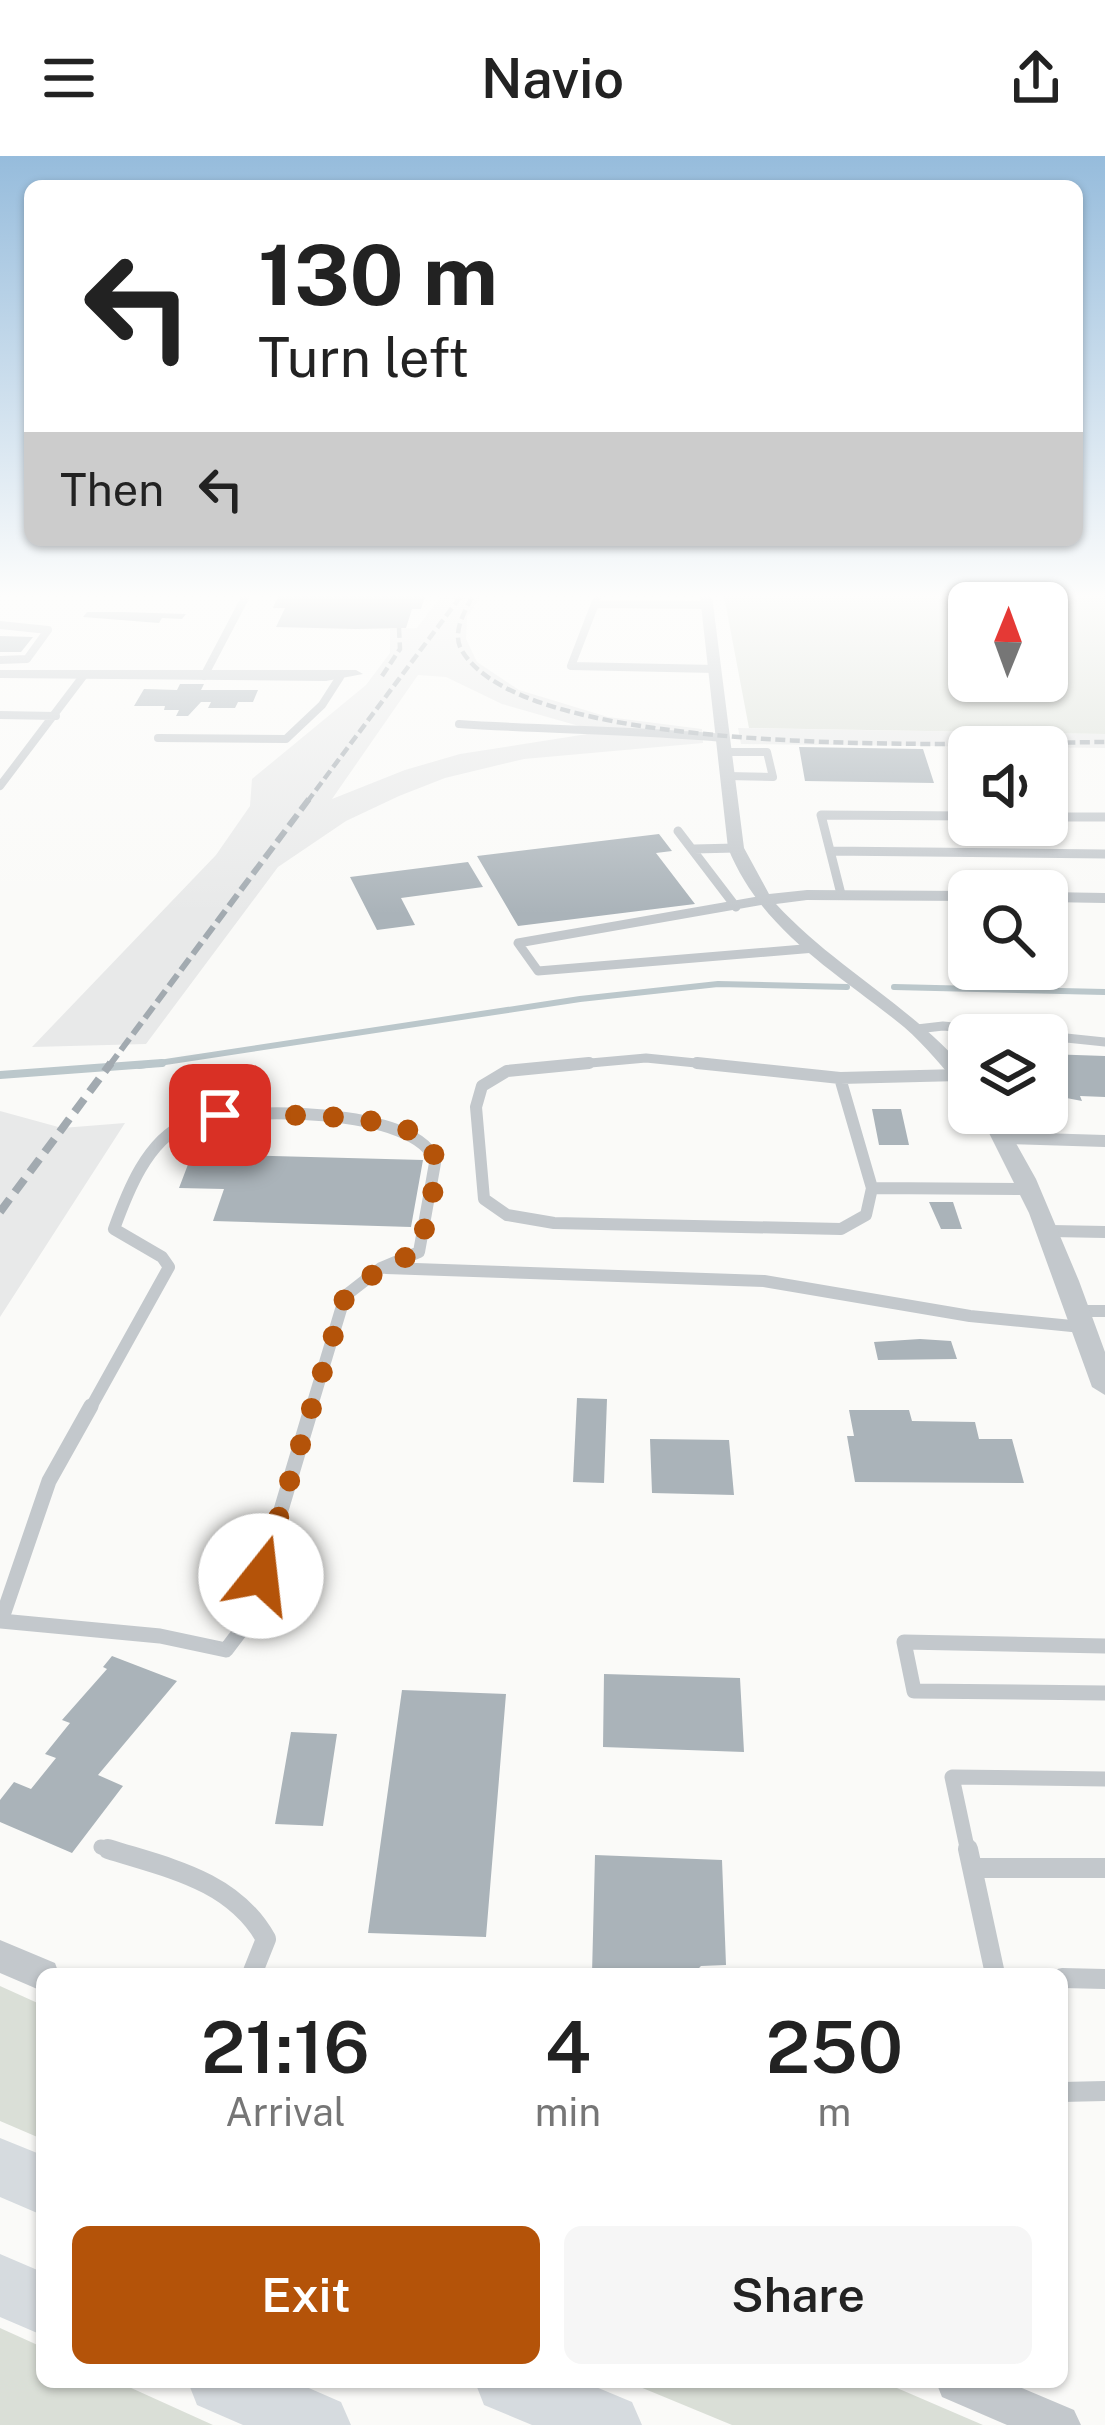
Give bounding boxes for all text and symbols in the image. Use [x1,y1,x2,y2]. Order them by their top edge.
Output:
icon: menu [36,45,102,111]
icon: share [1003,45,1069,111]
text: Navio [481,47,624,110]
text: 130 m [258,225,498,324]
icon: left [60,228,216,384]
text: Turn left [258,326,469,389]
icon: left [188,456,254,522]
text: Then [60,463,164,516]
north arrow [948,582,1068,702]
map controls [948,582,1068,1134]
button: sound [948,726,1068,846]
button: search [948,870,1068,990]
button: layers [948,1014,1068,1134]
pin [169,1064,271,1166]
icon: arrive [187,1082,253,1148]
position arrow [198,1513,324,1639]
text: 21:16 [201,2005,370,2089]
text: 4 [545,2005,591,2089]
text: 250 [766,2005,903,2089]
text: Arrival [225,2089,346,2135]
text: min [535,2089,601,2135]
text: m [818,2089,851,2135]
button: Exit [72,2226,540,2364]
button: Share [564,2226,1032,2364]

